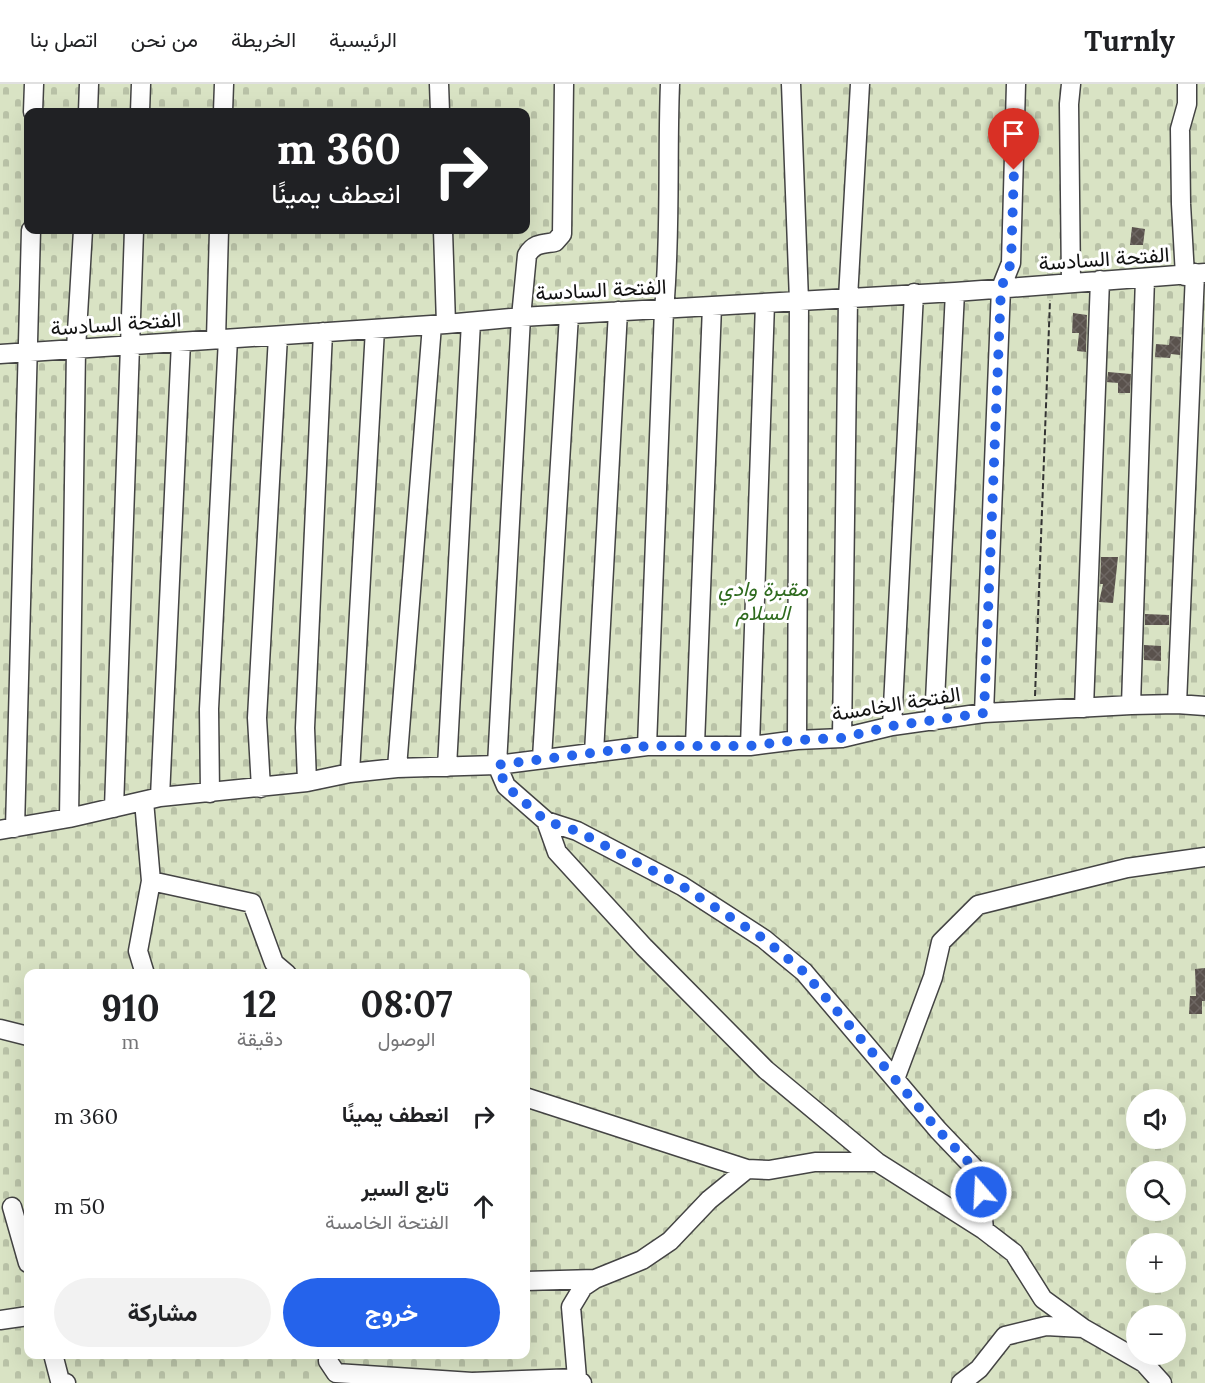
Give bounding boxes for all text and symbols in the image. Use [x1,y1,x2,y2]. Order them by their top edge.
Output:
text: Turnly [1084,23,1175,59]
text: اتصل بنا [30,26,98,53]
text: من نحن [131,26,198,53]
text: الخريطة [231,26,296,53]
text: الرئيسية [329,26,397,53]
pin [988,108,1039,170]
icon: arrive [997,117,1030,150]
text: 360 m [277,122,401,176]
icon: right [422,132,500,210]
text: انعطف يمينًا [271,176,401,210]
street label: الفتحة السادسة [1038,240,1170,277]
street label: الفتحة السادسة [535,273,667,306]
street label: الفتحة السادسة [50,305,182,342]
park label: مقبرة وادي السلام [718,575,809,627]
street label: الفتحة الخامسة [830,680,962,727]
text: 12 [243,981,277,1027]
text: 08:07 [360,981,453,1027]
text: 910 [101,985,160,1031]
text: دقيقة [237,1026,283,1051]
text: الوصول [378,1026,435,1051]
text: m [122,1029,139,1054]
map controls [1126,1089,1186,1365]
button: sound [1126,1089,1186,1149]
text: انعطف يمينًا [342,1100,449,1128]
icon: right [467,1100,500,1133]
text: 360 m [54,1102,118,1130]
position arrow [949,1160,1013,1224]
button: search [1126,1161,1186,1221]
text: تابع السير [361,1174,449,1202]
icon: ahead [467,1190,500,1223]
text: 50 m [54,1192,105,1220]
text: الفتحة الخامسة [325,1209,449,1234]
button: + [1126,1233,1186,1293]
button: مشاركة [54,1278,271,1347]
button: خروج [283,1278,500,1347]
button: − [1126,1305,1186,1365]

